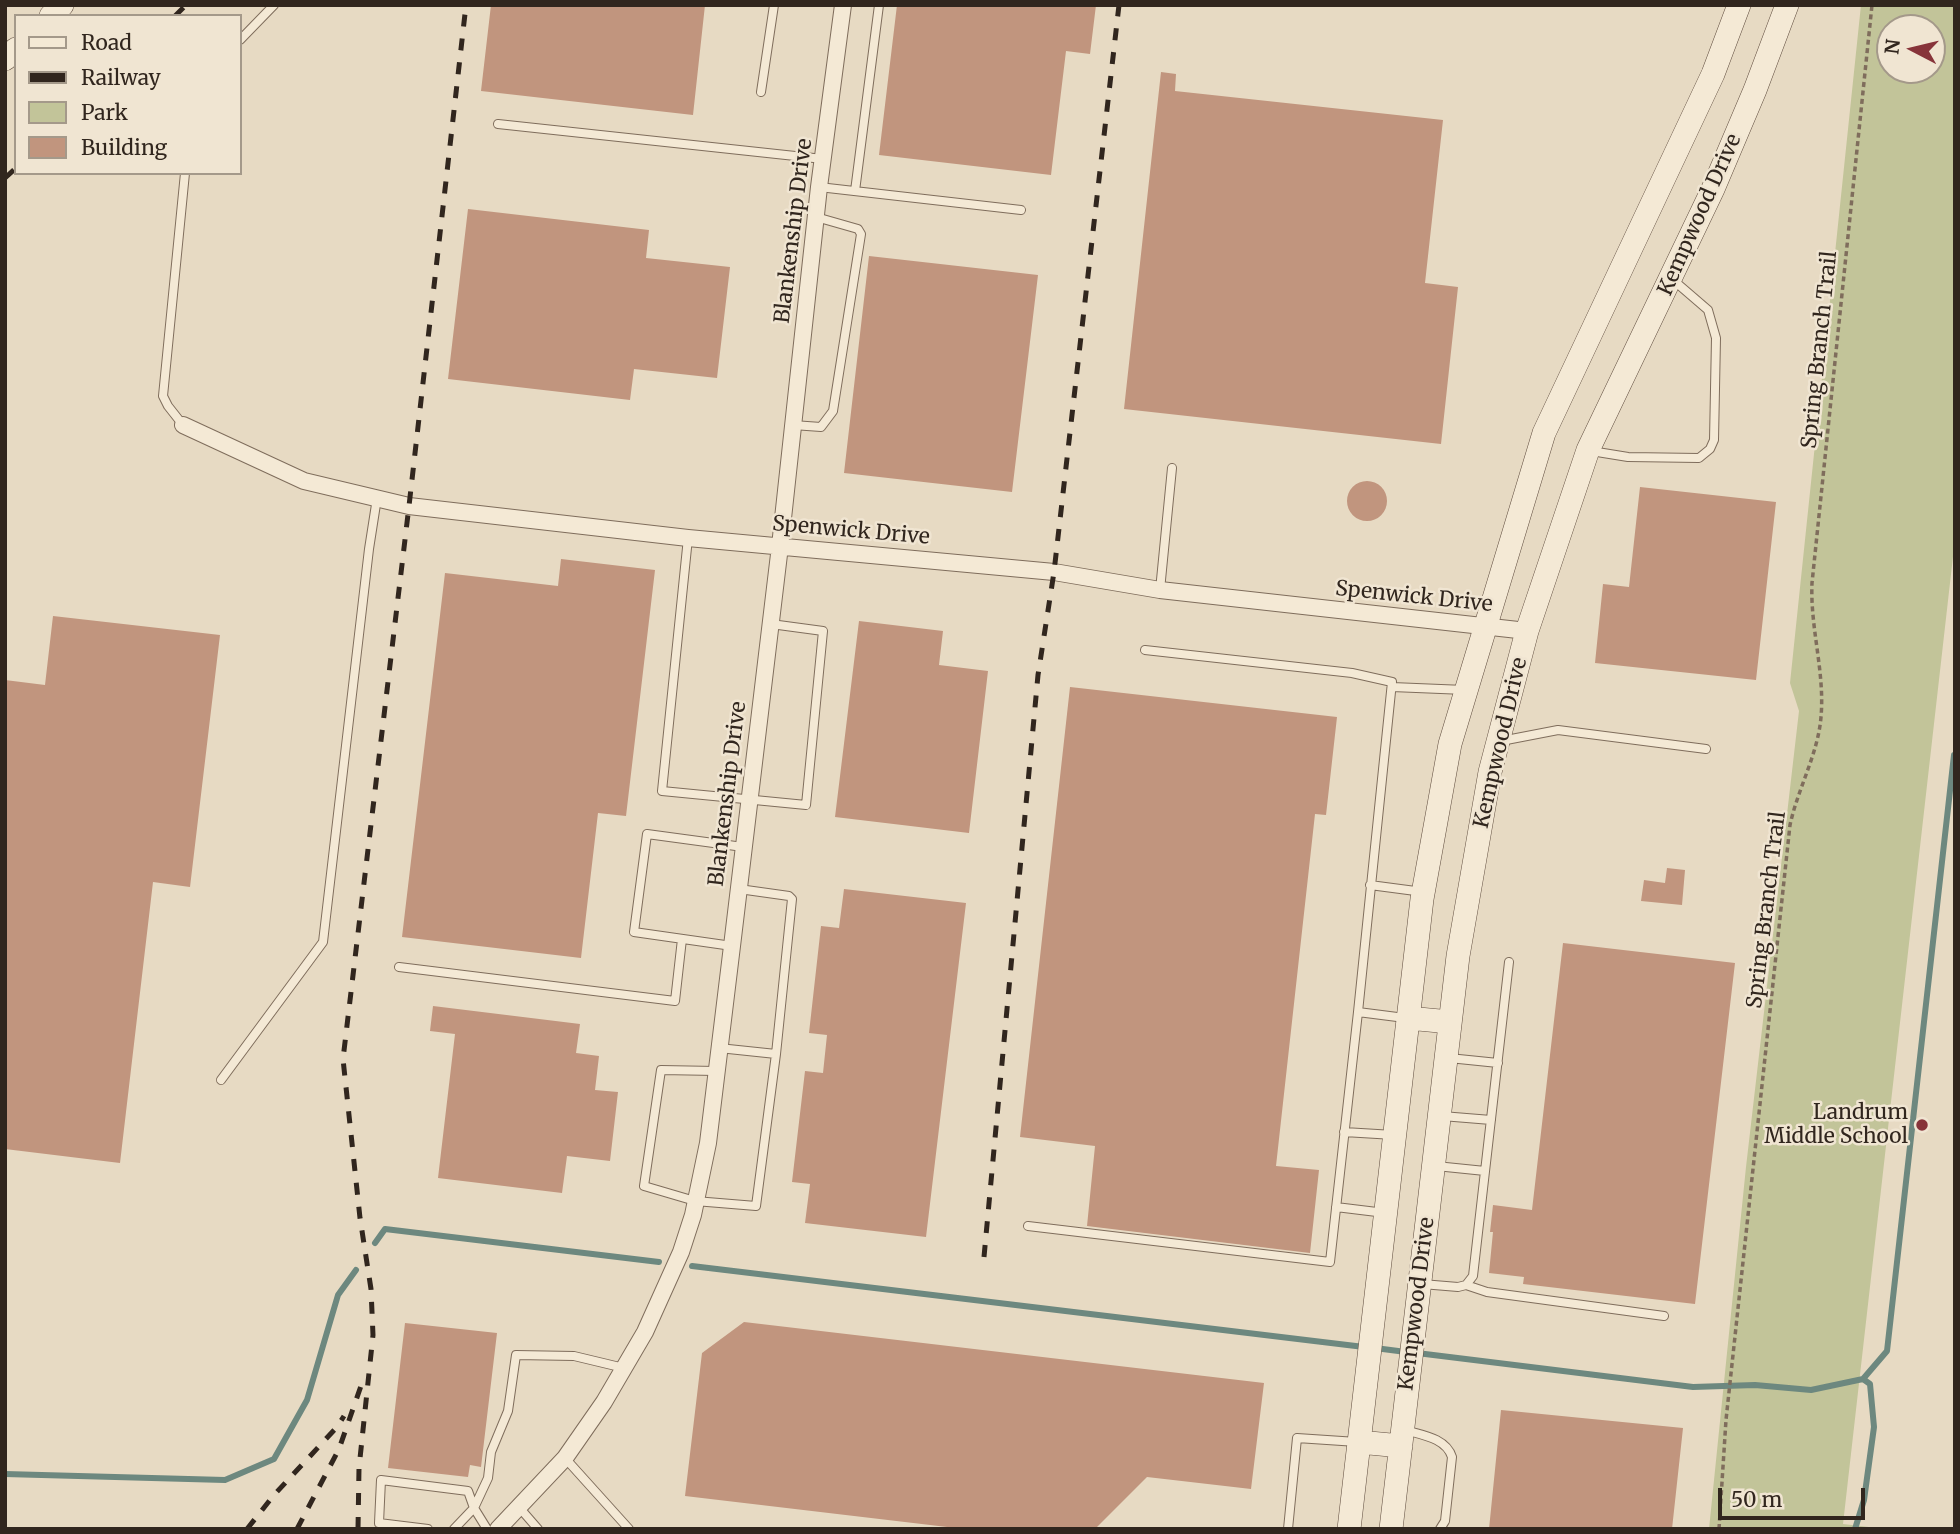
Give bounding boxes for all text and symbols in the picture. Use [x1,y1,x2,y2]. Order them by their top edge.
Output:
legend [14,14,242,175]
north arrow [1876,14,1946,84]
text: Road [81,29,132,56]
text: N [1879,38,1905,56]
text: Railway [81,64,161,91]
text: Park [81,99,128,126]
street label: Kempwood Drive [1653,130,1747,300]
text: Building [81,134,167,161]
street label: Blankenship Drive [770,137,818,325]
street label: Spring Branch Trail [1797,250,1843,450]
street label: Spenwick Drive [771,512,931,550]
street label: Spenwick Drive [1334,576,1494,618]
street label: Kempwood Drive [1469,655,1533,831]
street label: Blankenship Drive [704,700,752,888]
street label: Spring Branch Trail [1742,810,1792,1010]
place label: Landrum Middle School [1764,1100,1908,1150]
marker: Landrum Middle School [1914,1117,1930,1133]
street label: Kempwood Drive [1394,1216,1440,1392]
scale bar [1722,1474,1869,1518]
text: 50 m [1731,1486,1782,1513]

